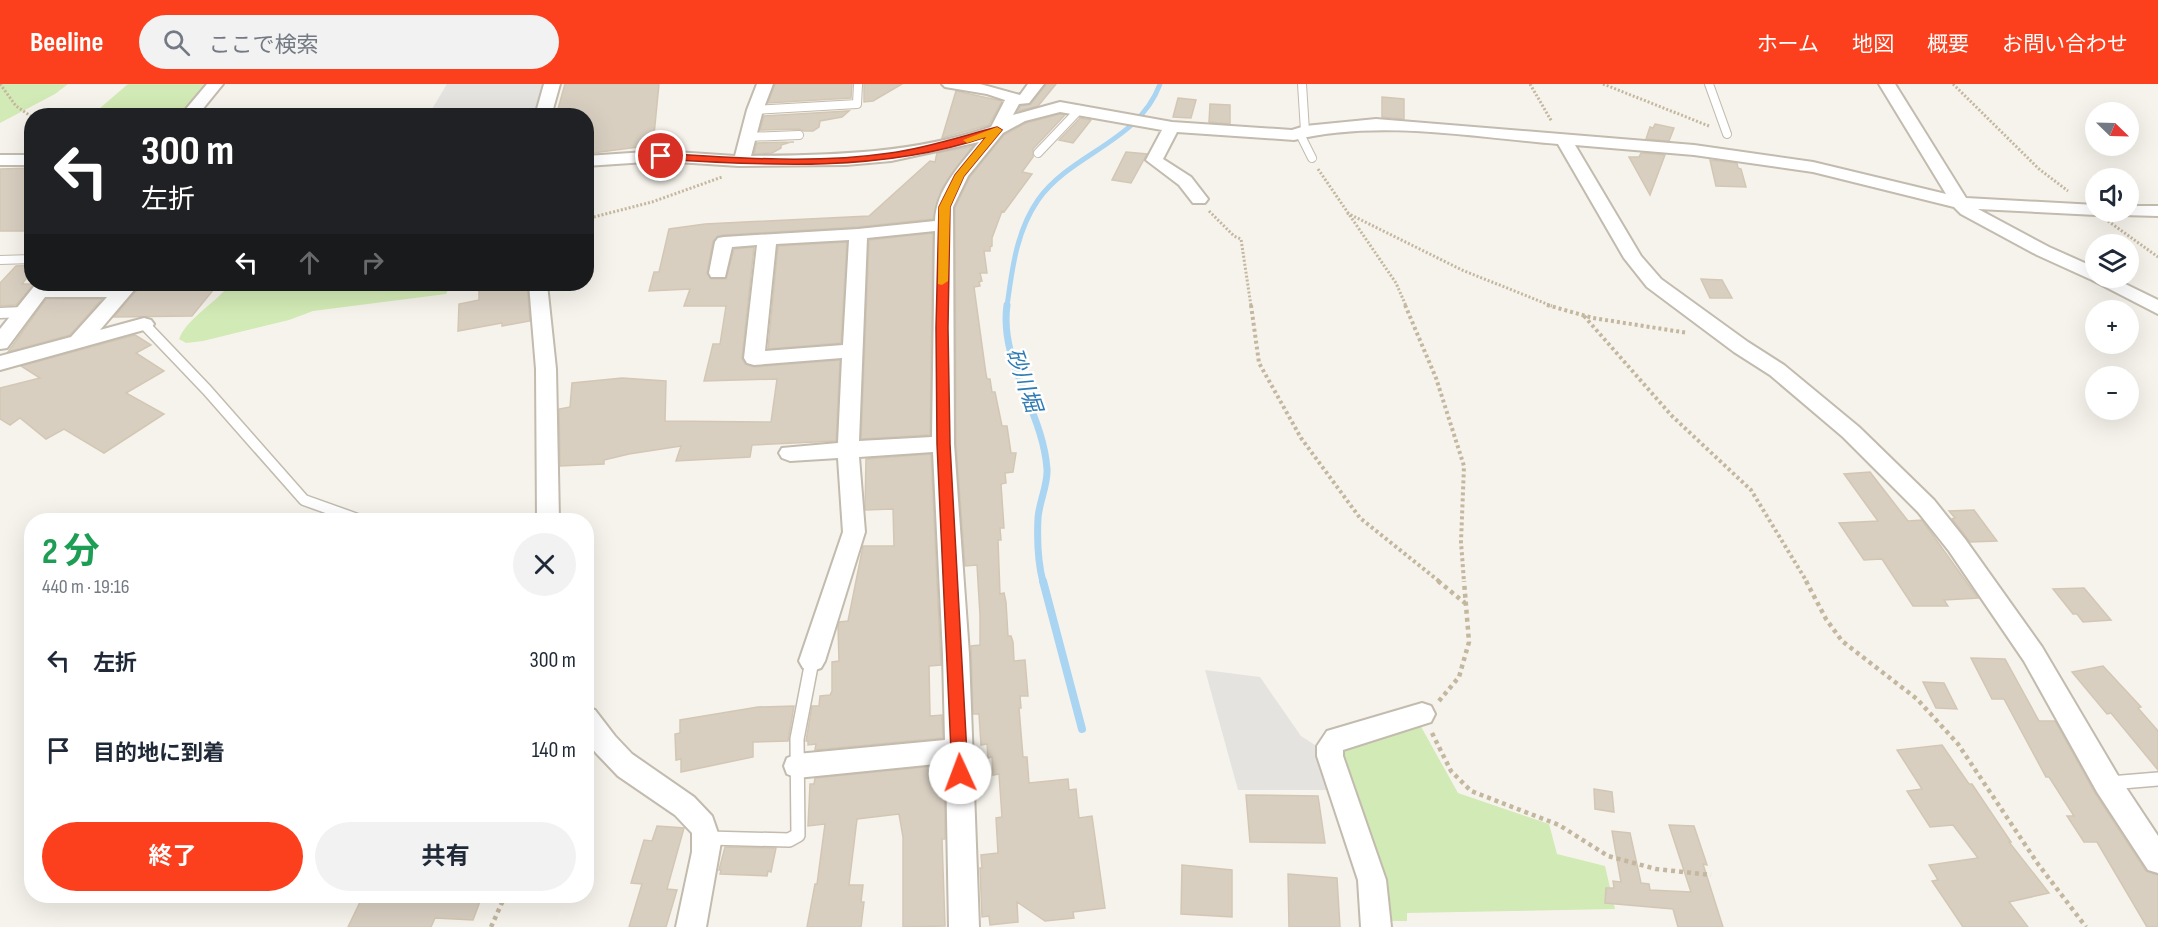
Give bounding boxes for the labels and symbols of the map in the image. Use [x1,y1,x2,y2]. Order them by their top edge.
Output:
north arrow [2085,102,2139,156]
pin [635,130,686,181]
water label: 砂川堀 [999,344,1047,418]
position arrow [928,741,992,805]

